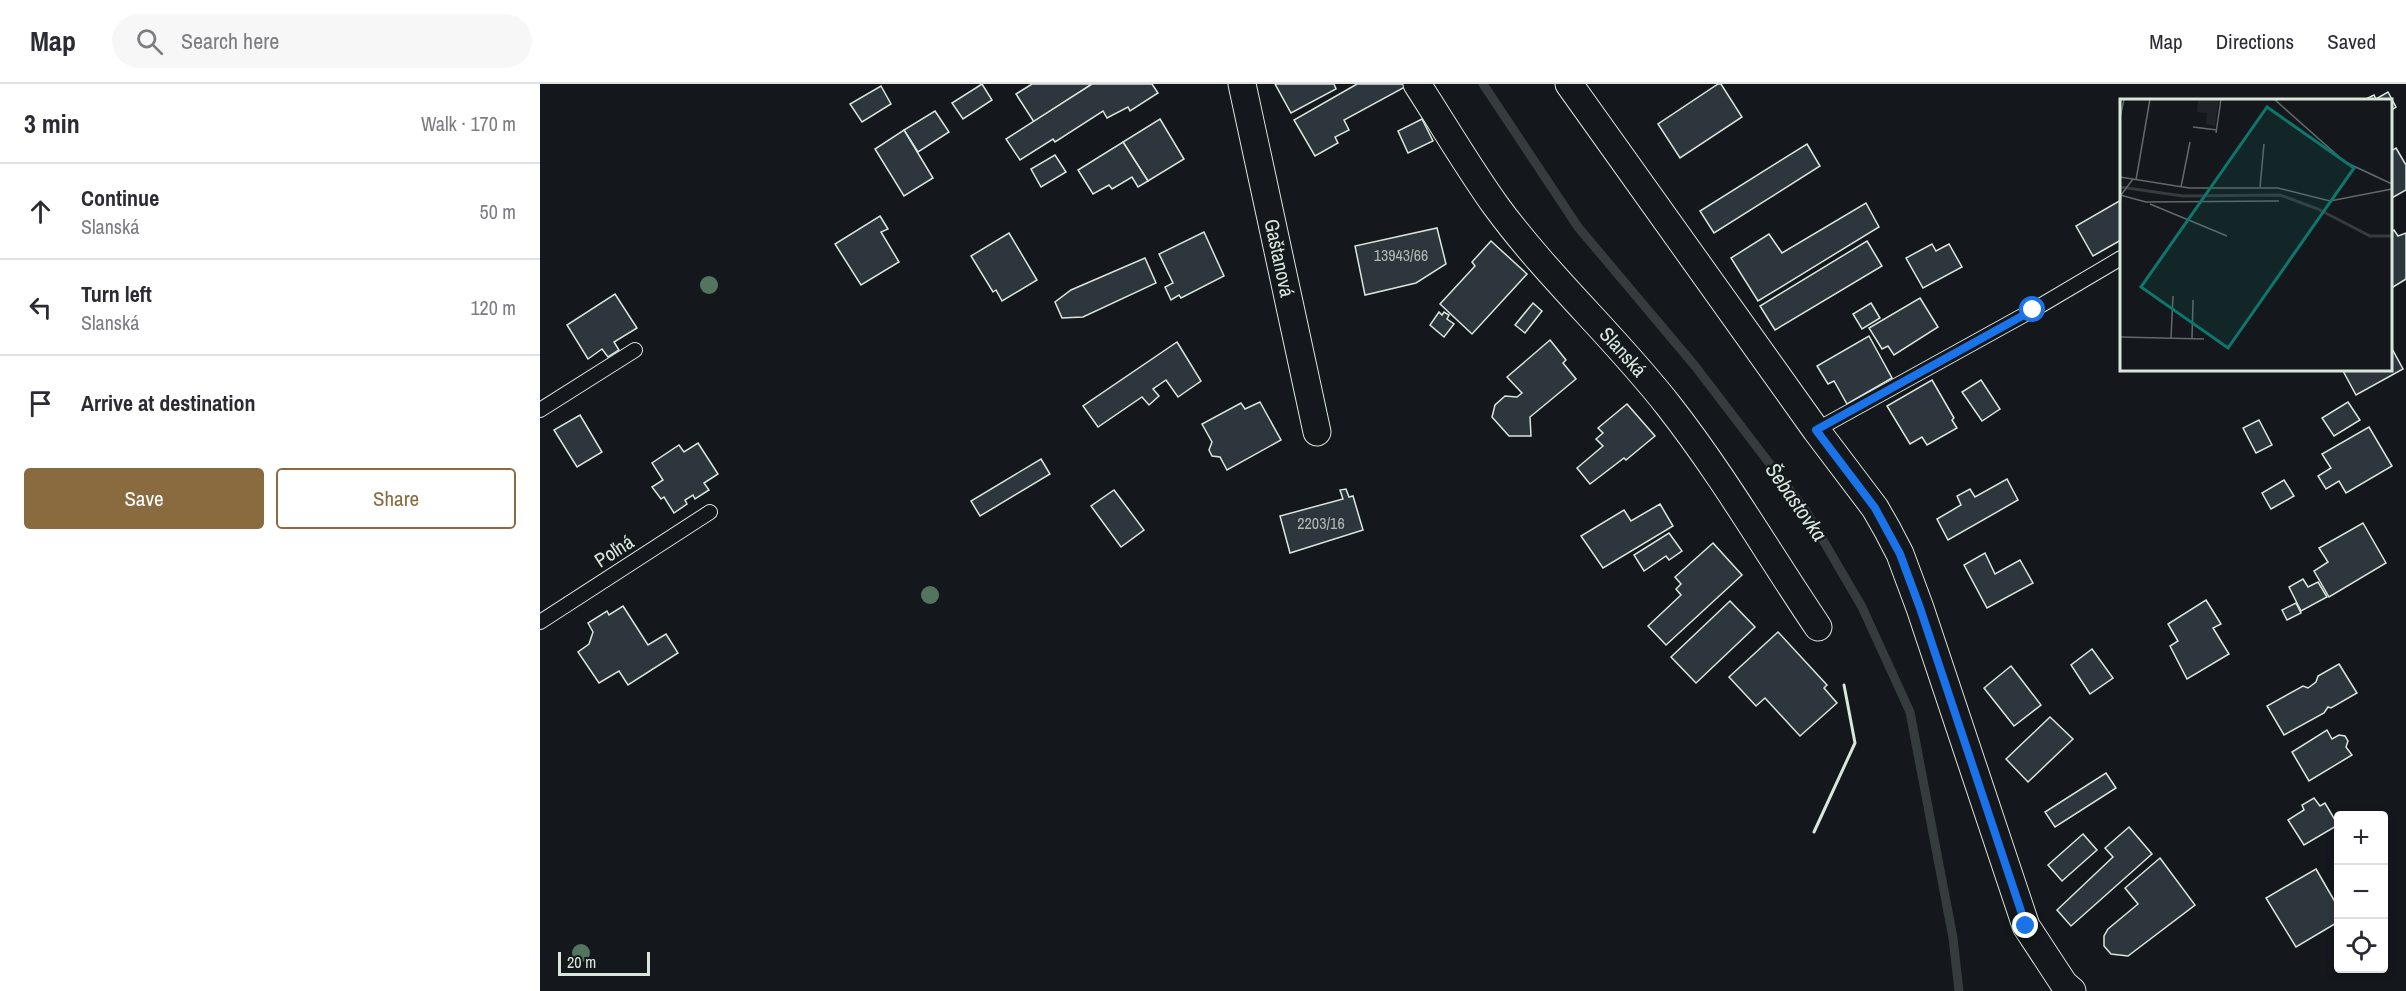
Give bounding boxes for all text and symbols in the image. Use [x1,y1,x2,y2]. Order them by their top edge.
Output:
search box [112,14,532,68]
text: Map [30,22,76,60]
icon: search [133,25,166,58]
text: Search here [181,26,279,56]
text: Map [2149,27,2183,56]
text: Directions [2216,27,2294,56]
text: Saved [2327,27,2376,56]
inset map [2120,99,2391,370]
text: 3 min [24,106,80,141]
text: Walk · 170 m [421,110,516,137]
text: Continue [81,183,159,213]
icon: ahead [24,195,57,228]
text: 50 m [480,198,516,225]
text: Slanská [81,213,139,240]
street label: Gaštanová [1258,216,1302,300]
house number: 13943/66 [1374,244,1428,266]
text: Turn left [81,279,152,309]
icon: left [24,291,57,324]
text: 120 m [470,294,516,321]
route start [2019,296,2045,322]
text: Slanská [81,309,139,336]
street label: Slanská [1594,321,1653,382]
icon: arrive [24,387,57,420]
text: Arrive at destination [81,388,255,418]
water label: Šebastovka [1759,457,1834,547]
button: Save [24,468,264,529]
button: Share [276,468,516,529]
house number: 2203/16 [1297,512,1345,534]
street label: Poľná [589,528,639,573]
map controls [2334,811,2388,973]
button: + [2334,811,2388,865]
button: − [2334,865,2388,919]
route end [2012,912,2038,938]
button: locate [2334,919,2388,973]
scale bar [558,949,650,976]
text: 20 m [567,951,596,973]

